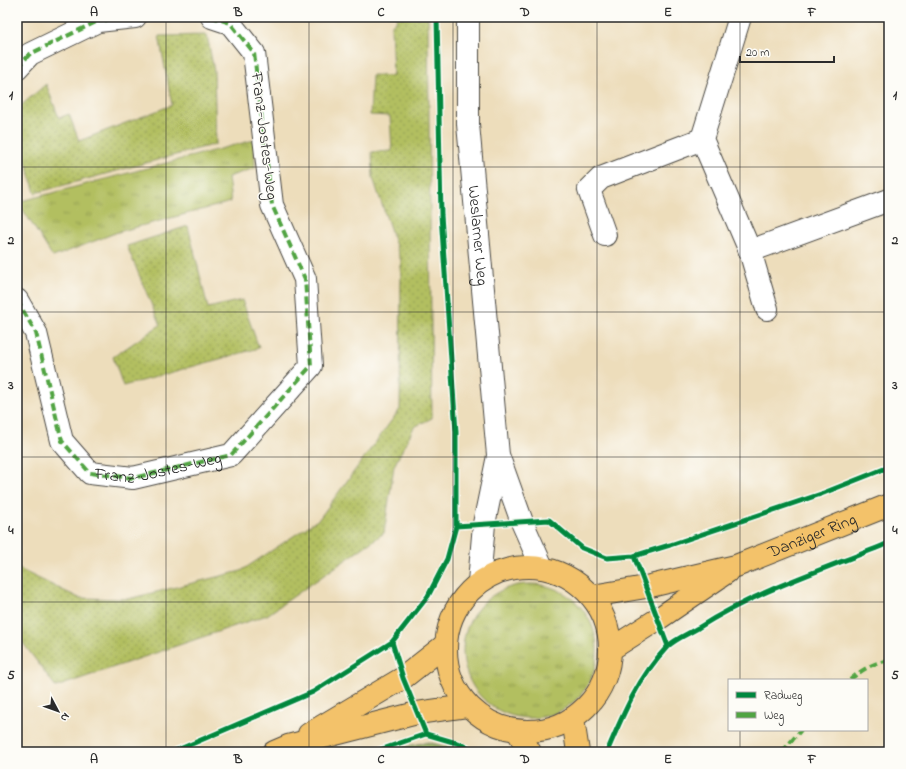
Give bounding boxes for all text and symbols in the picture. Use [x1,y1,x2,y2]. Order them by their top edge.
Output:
text: A [90,3,98,22]
text: B [233,3,243,22]
text: C [377,3,385,22]
text: D [519,3,530,22]
text: E [664,3,672,22]
text: F [807,3,817,22]
scale bar [740,38,834,64]
text: 20 m [746,44,769,62]
street label: Franz-Jostes-Weg [242,70,284,202]
text: 1 [9,86,14,105]
text: 1 [893,86,898,105]
street label: Weslarner Weg [461,184,495,287]
text: 2 [7,231,15,250]
text: 2 [891,231,899,250]
text: 3 [7,376,14,395]
text: 3 [891,376,898,395]
street label: Franz-Jostes-Weg [93,445,224,491]
street label: Danziger Ring [763,507,861,565]
text: 4 [7,521,14,540]
text: 4 [891,521,898,540]
text: 5 [7,666,15,685]
text: 5 [891,666,899,685]
legend [728,679,868,731]
text: Radweg [764,687,803,706]
north arrow [38,691,78,731]
text: Weg [764,707,784,726]
text: N [56,709,73,725]
text: A [90,750,98,769]
text: B [233,750,243,769]
text: C [377,750,385,769]
text: D [519,750,530,769]
text: E [664,750,672,769]
text: F [807,750,817,769]

